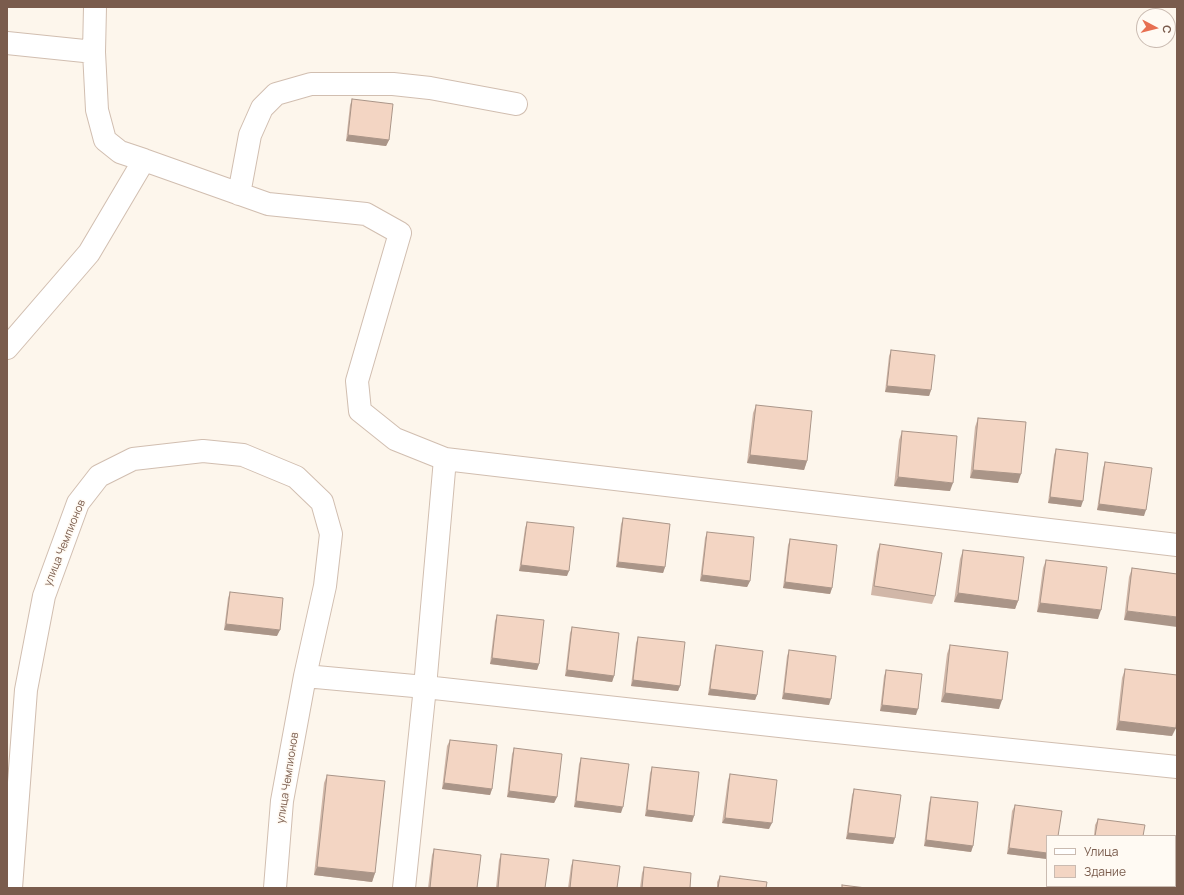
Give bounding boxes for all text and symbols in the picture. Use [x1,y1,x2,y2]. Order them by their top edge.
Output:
north arrow [1136,8,1176,48]
text: С [1159,24,1175,34]
street label: улица Чемпионов [42,498,88,588]
street label: улица Чемпионов [274,731,302,825]
legend [1046,835,1176,887]
text: Улица [1084,843,1118,860]
text: Здание [1084,863,1126,880]

